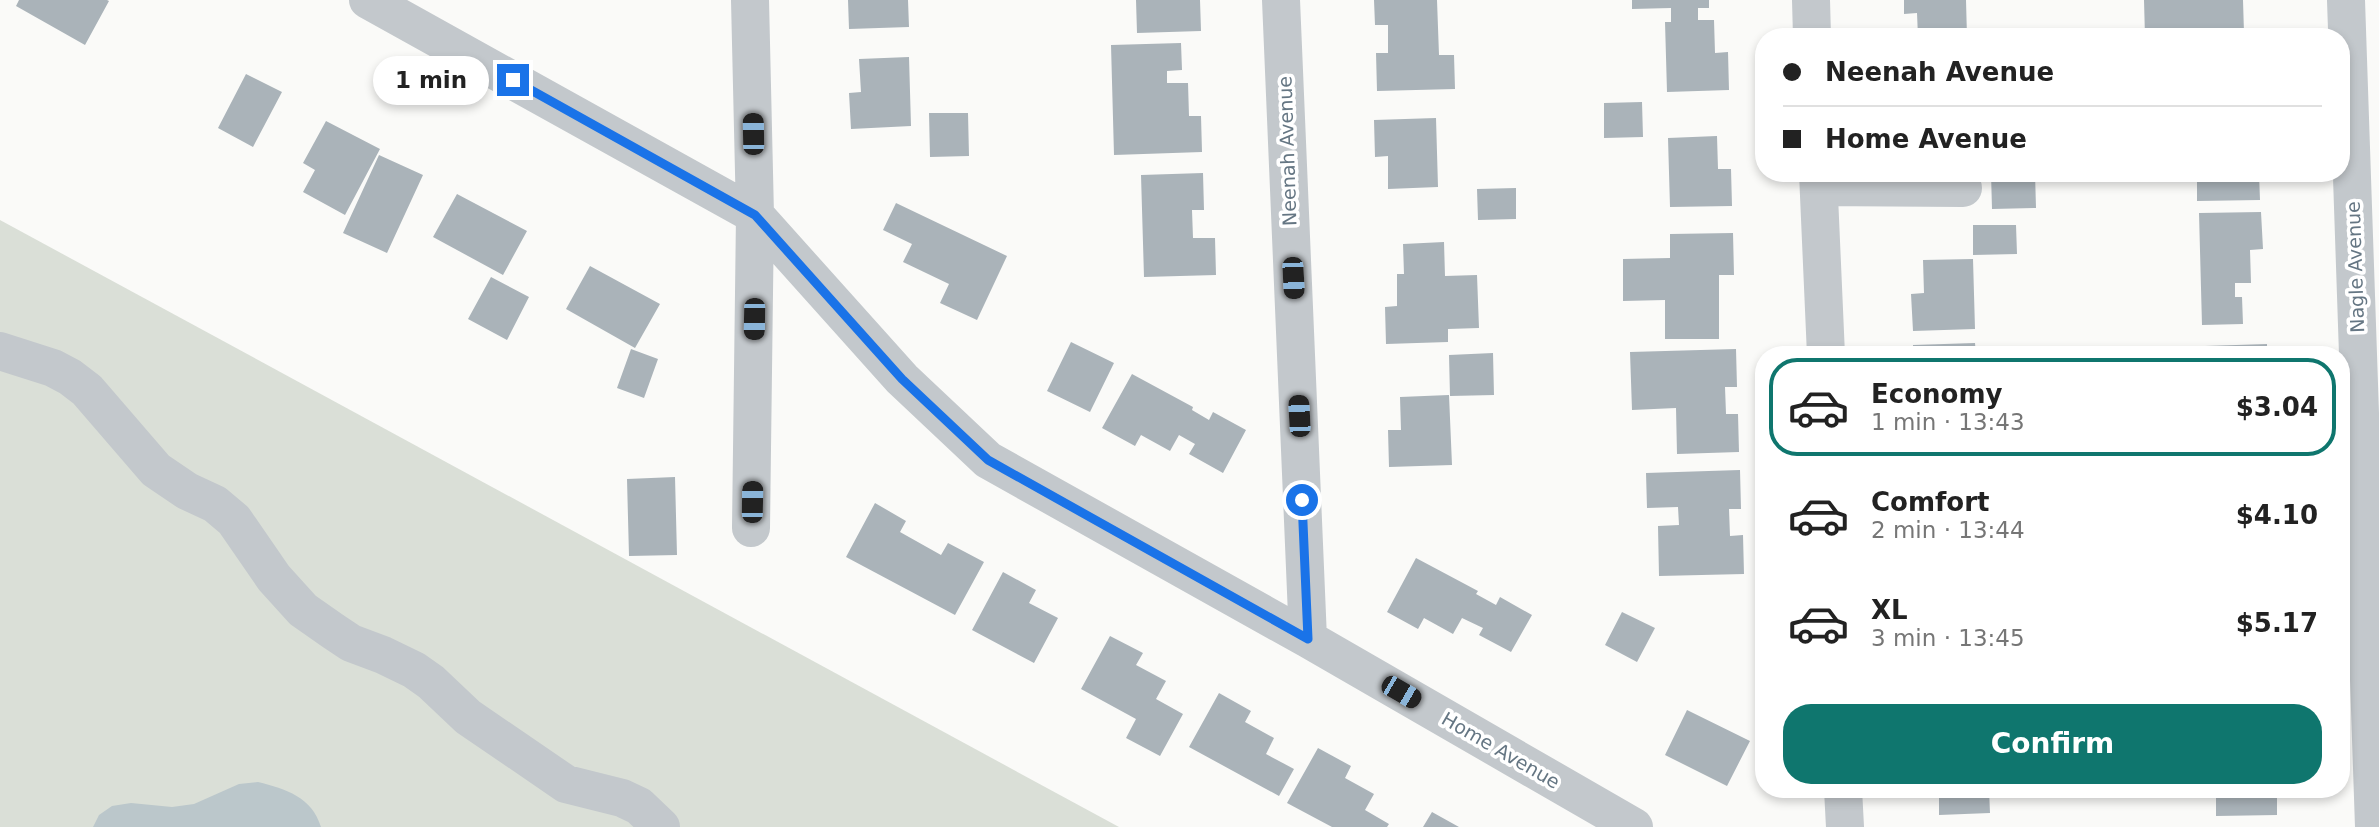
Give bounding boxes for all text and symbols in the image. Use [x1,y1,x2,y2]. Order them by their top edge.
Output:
callout: 1 min [373,56,489,104]
text: Neenah Avenue [1825,57,2054,87]
route end [497,64,529,96]
text: 1 min [395,67,467,93]
street label: Neenah Avenue [1273,76,1301,226]
car [743,113,764,155]
text: Home Avenue [1825,124,2027,154]
street label: Nagle Avenue [2342,201,2368,333]
car [1282,256,1305,300]
car [744,298,765,340]
icon: car [1787,376,1850,439]
text: Economy [1871,379,2002,409]
text: $3.04 [2236,392,2318,422]
car [1288,394,1311,438]
text: 1 min · 13:43 [1871,409,2025,435]
car [742,481,763,523]
route start [1286,484,1318,516]
icon: car [1787,484,1850,547]
text: Comfort [1871,487,1989,517]
text: $4.10 [2236,500,2318,530]
text: 2 min · 13:44 [1871,517,2025,543]
icon: car [1787,592,1850,655]
text: XL [1871,595,1908,625]
text: $5.17 [2236,608,2318,638]
text: 3 min · 13:45 [1871,625,2025,651]
car [1378,672,1425,712]
button: Confirm [1783,704,2322,784]
street label: Home Avenue [1438,707,1564,793]

